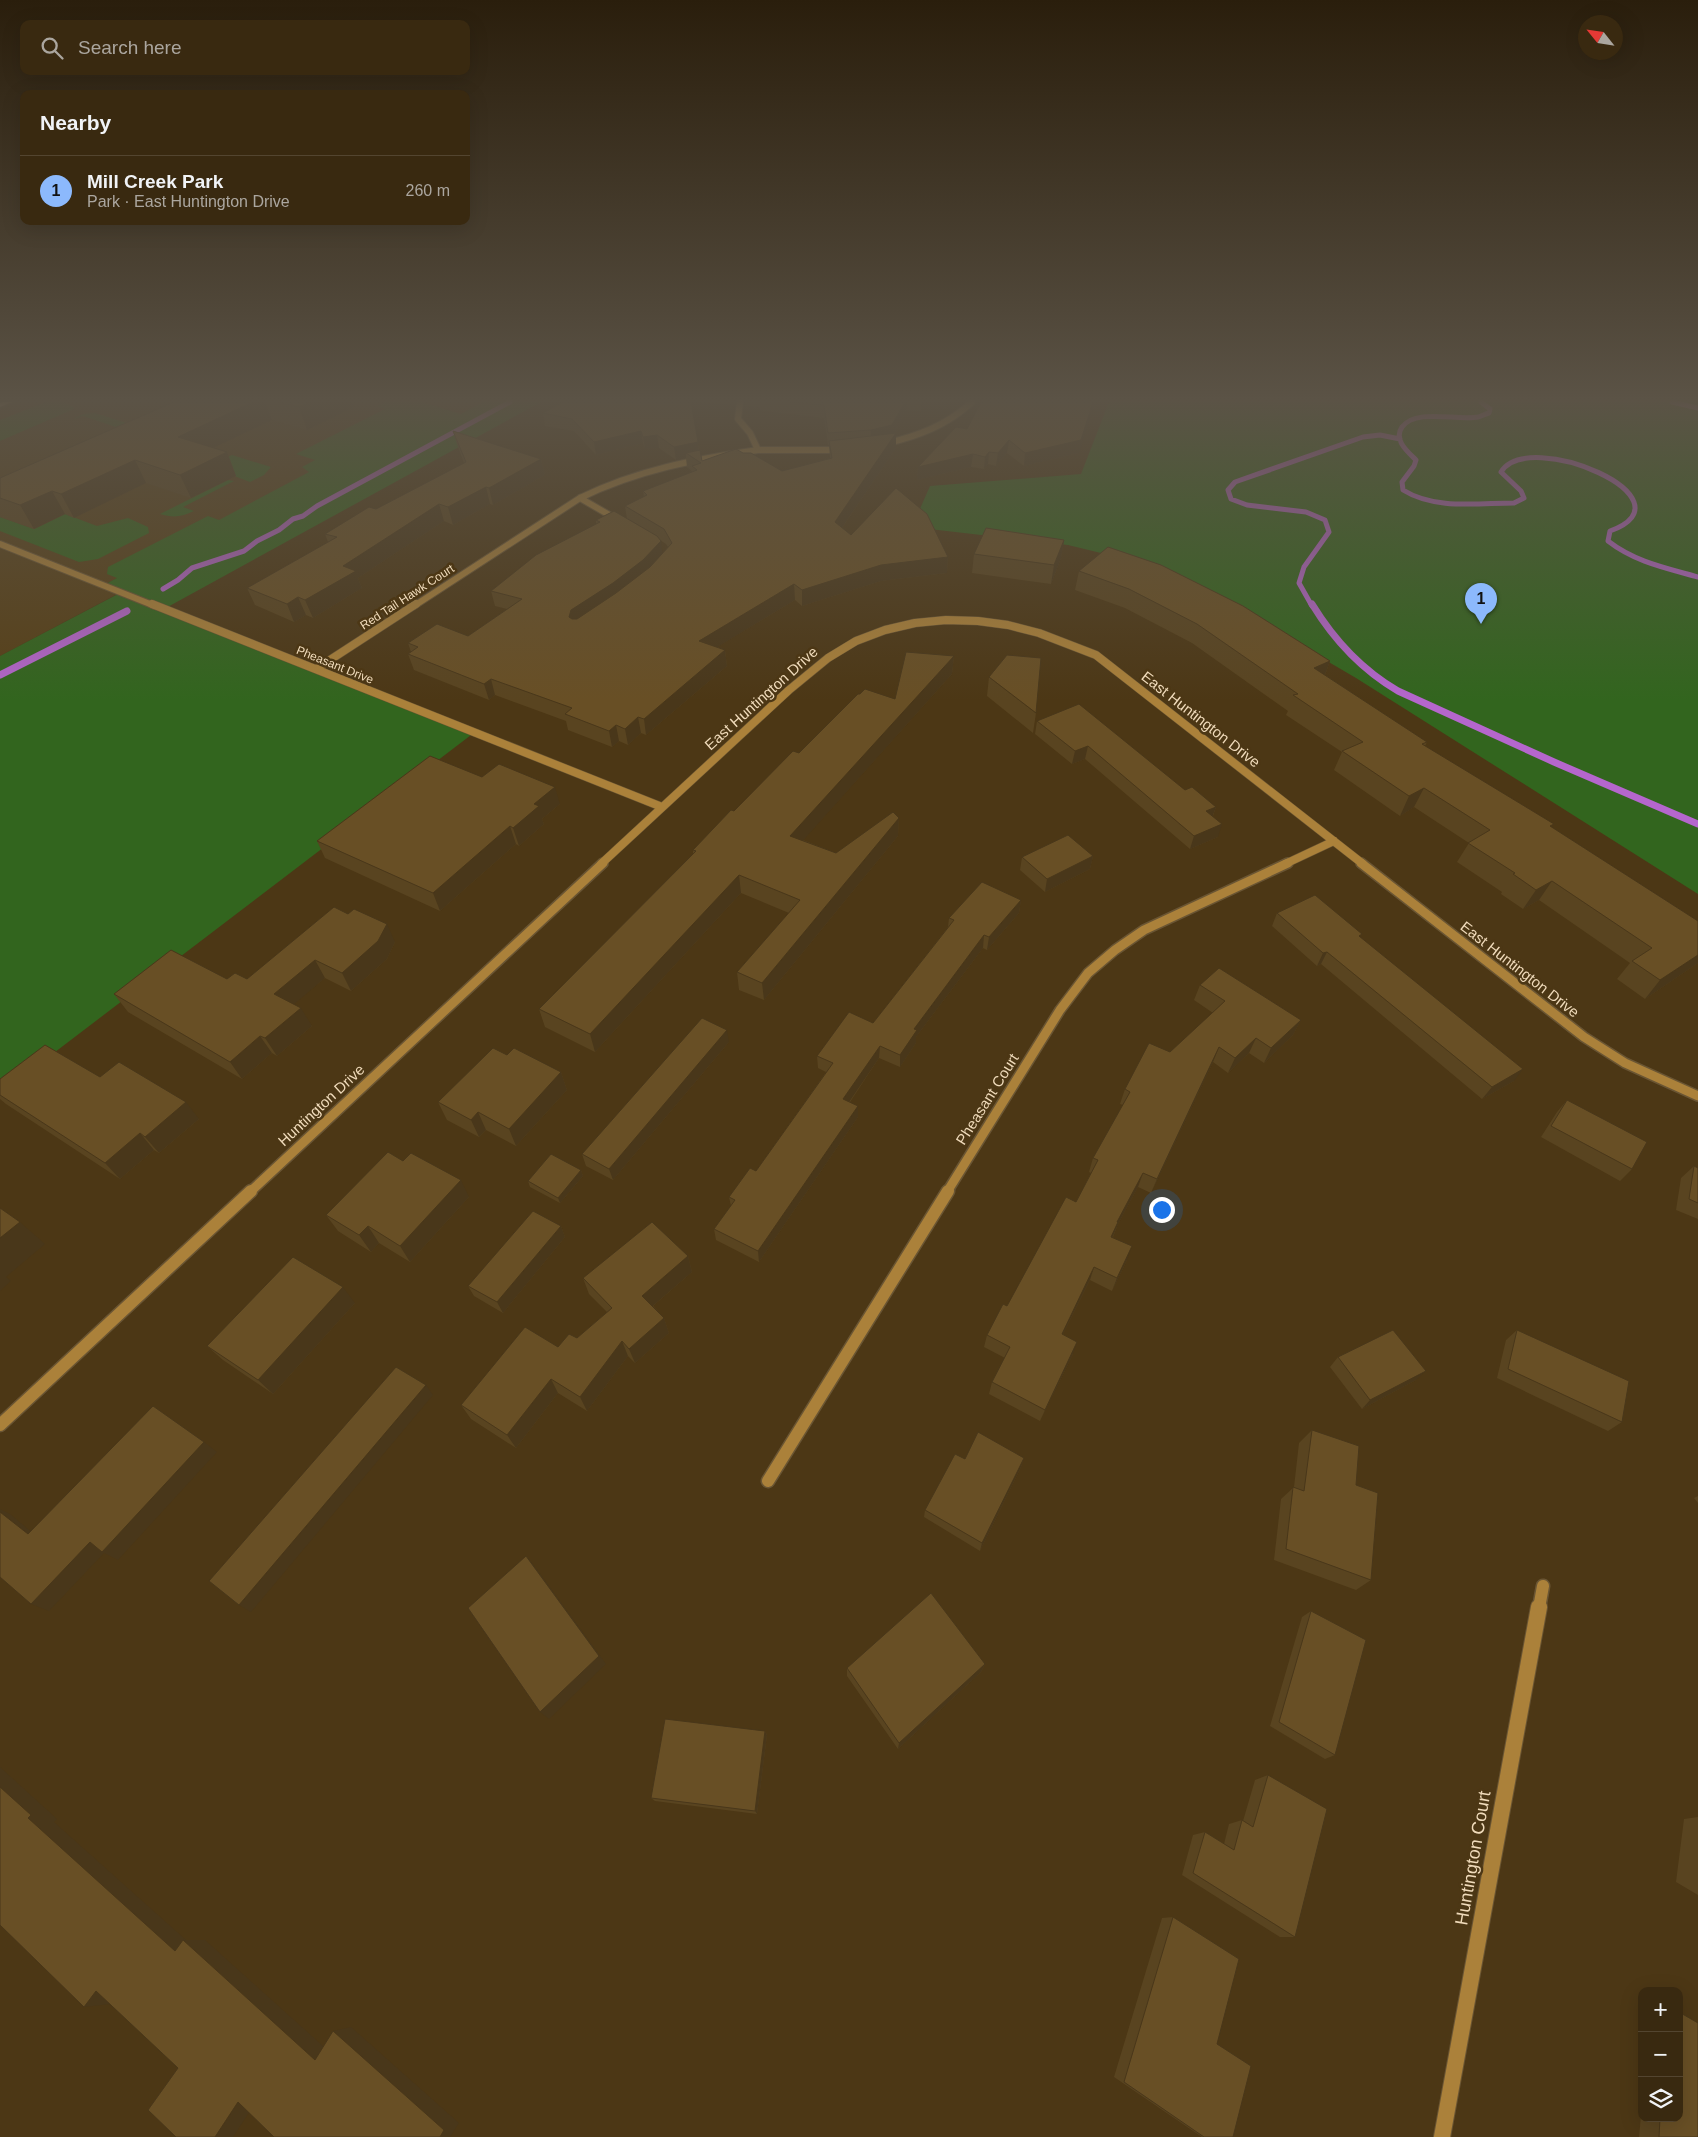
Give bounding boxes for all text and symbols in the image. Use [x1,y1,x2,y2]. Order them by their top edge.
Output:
north arrow [1578,15,1623,60]
search box [20,20,470,75]
icon: search [38,34,66,62]
text: Search here [78,37,182,58]
text: Nearby [40,111,111,134]
text: Mill Creek Park [87,171,223,192]
text: 1 [52,182,60,199]
text: 260 m [406,182,450,199]
text: Park · East Huntington Drive [87,193,290,210]
street label: Red Tail Hawk Court [357,561,457,633]
pin: 1 [1465,583,1497,624]
street label: Pheasant Drive [294,643,376,687]
street label: East Huntington Drive [701,643,821,753]
street label: East Huntington Drive [1138,667,1264,771]
street label: East Huntington Drive [1457,917,1583,1021]
street label: Pheasant Court [952,1050,1022,1148]
street label: Huntington Drive [274,1061,368,1149]
your location [1149,1197,1175,1223]
street label: Huntington Court [1451,1789,1495,1927]
map controls [1638,1987,1683,2122]
button: + [1638,1987,1683,2032]
button: − [1638,2032,1683,2077]
button: layers [1638,2077,1683,2122]

